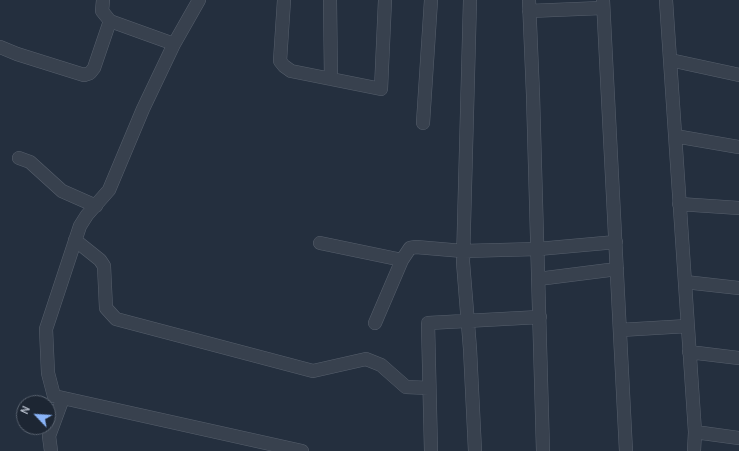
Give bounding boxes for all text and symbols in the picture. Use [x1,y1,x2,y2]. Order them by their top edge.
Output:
north arrow [16,395,56,435]
text: N [18,404,33,416]

